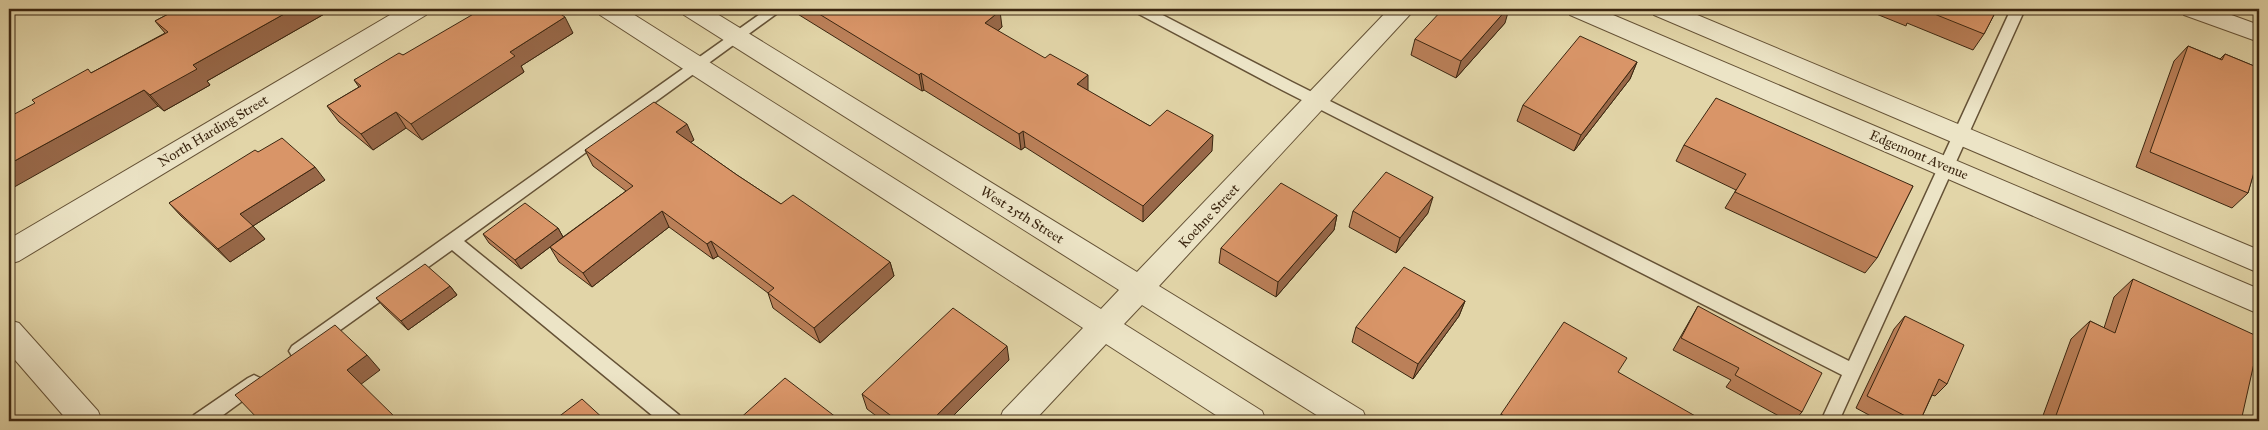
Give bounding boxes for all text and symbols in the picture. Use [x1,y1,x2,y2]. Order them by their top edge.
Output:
street label: North Harding Street [155,91,271,171]
street label: Edgemont Avenue [1867,127,1971,184]
street label: Koehne Street [1175,180,1243,252]
street label: West 25th Street [977,182,1067,248]

